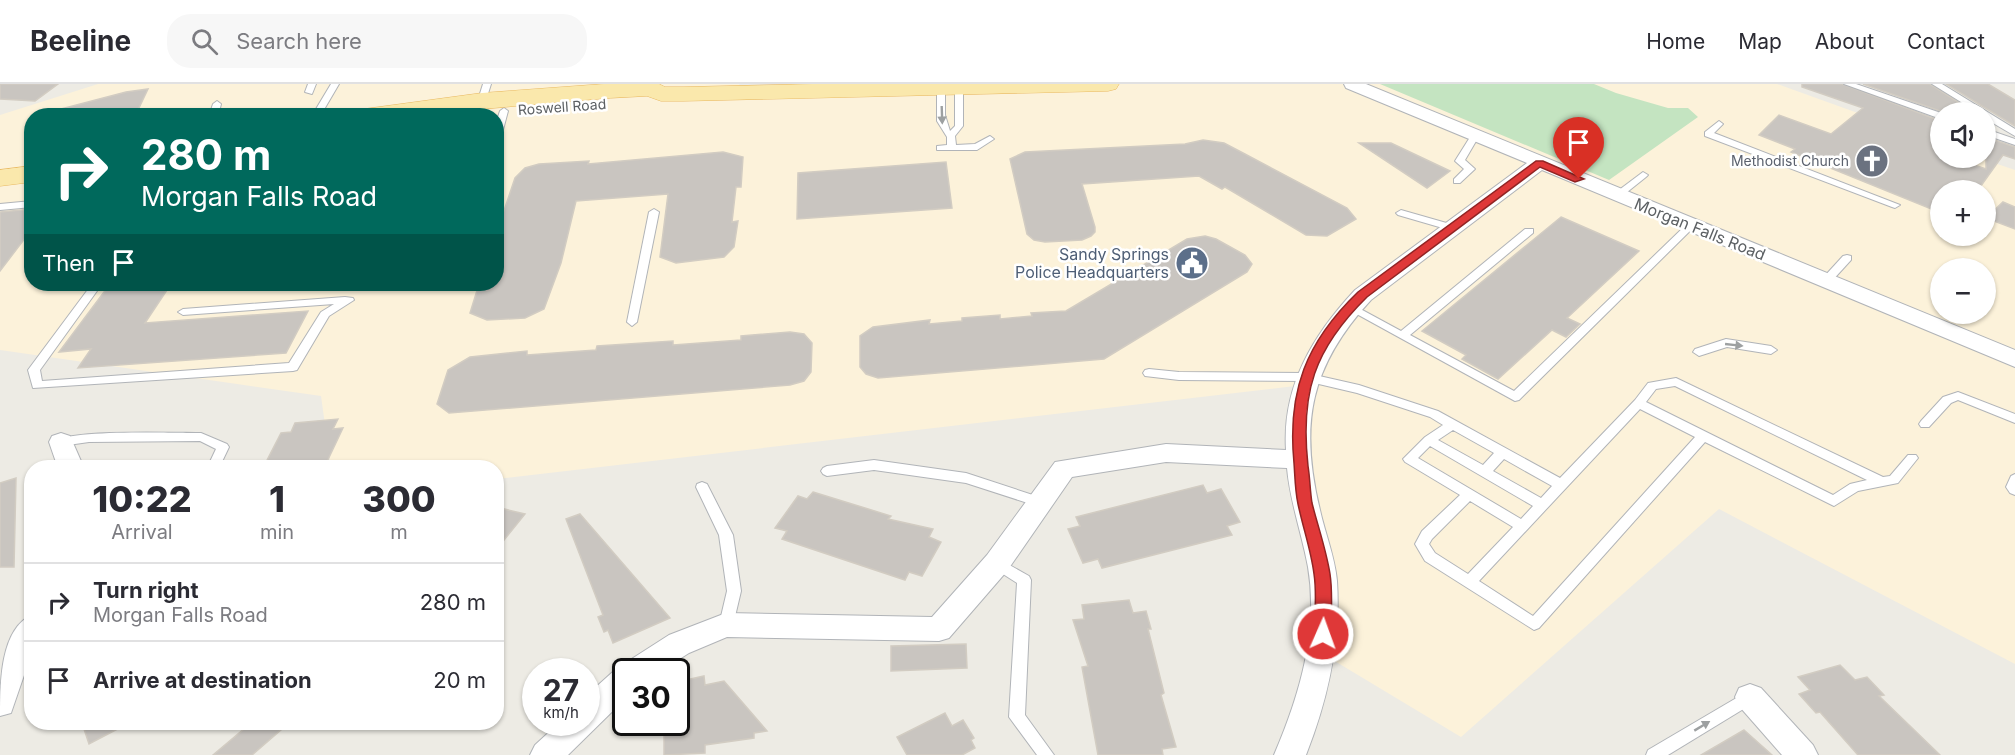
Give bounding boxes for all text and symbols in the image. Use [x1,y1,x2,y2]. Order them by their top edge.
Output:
search box [167,14,587,68]
text: Beeline [30,24,131,58]
icon: search [188,25,221,58]
text: Search here [236,28,362,54]
text: Home [1646,29,1705,54]
text: Map [1738,29,1782,54]
text: About [1815,29,1874,54]
text: Contact [1907,29,1985,54]
street label: Roswell Road [517,95,607,118]
map controls [1930,102,1996,324]
button: sound [1930,102,1996,168]
one-way arrow [937,105,946,124]
pin [1553,117,1604,179]
icon: arrive [1562,126,1595,159]
text: 280 m [141,129,271,180]
icon: right [42,132,120,210]
church icon: Methodist Church [1854,143,1890,179]
place label: Methodist Church [1731,152,1849,169]
text: Morgan Falls Road [141,180,377,213]
button: + [1930,180,1996,246]
street label: Morgan Falls Road [1631,194,1769,264]
place label: Sandy Springs Police Headquarters [1015,244,1169,282]
public building icon: Sandy Springs Police Headquarters [1174,245,1210,281]
icon: arrive [107,246,140,279]
text: Then [42,250,95,276]
button: − [1930,258,1996,324]
one-way arrow [1725,340,1744,350]
text: 10:22 [92,477,192,521]
text: 1 [269,477,285,521]
text: 300 [362,477,436,521]
text: Arrival [111,520,173,544]
text: min [260,520,294,544]
text: m [390,520,408,544]
text: Turn right [93,577,199,603]
icon: right [42,586,75,619]
text: 280 m [420,589,486,615]
position arrow [1291,602,1355,666]
text: Morgan Falls Road [93,603,268,627]
speed limit sign: 30 [612,658,690,736]
icon: arrive [42,664,75,697]
text: Arrive at destination [93,667,312,693]
text: 20 m [433,667,486,693]
text: 27 [543,672,579,708]
text: km/h [543,703,579,722]
one-way arrow [1694,721,1711,731]

